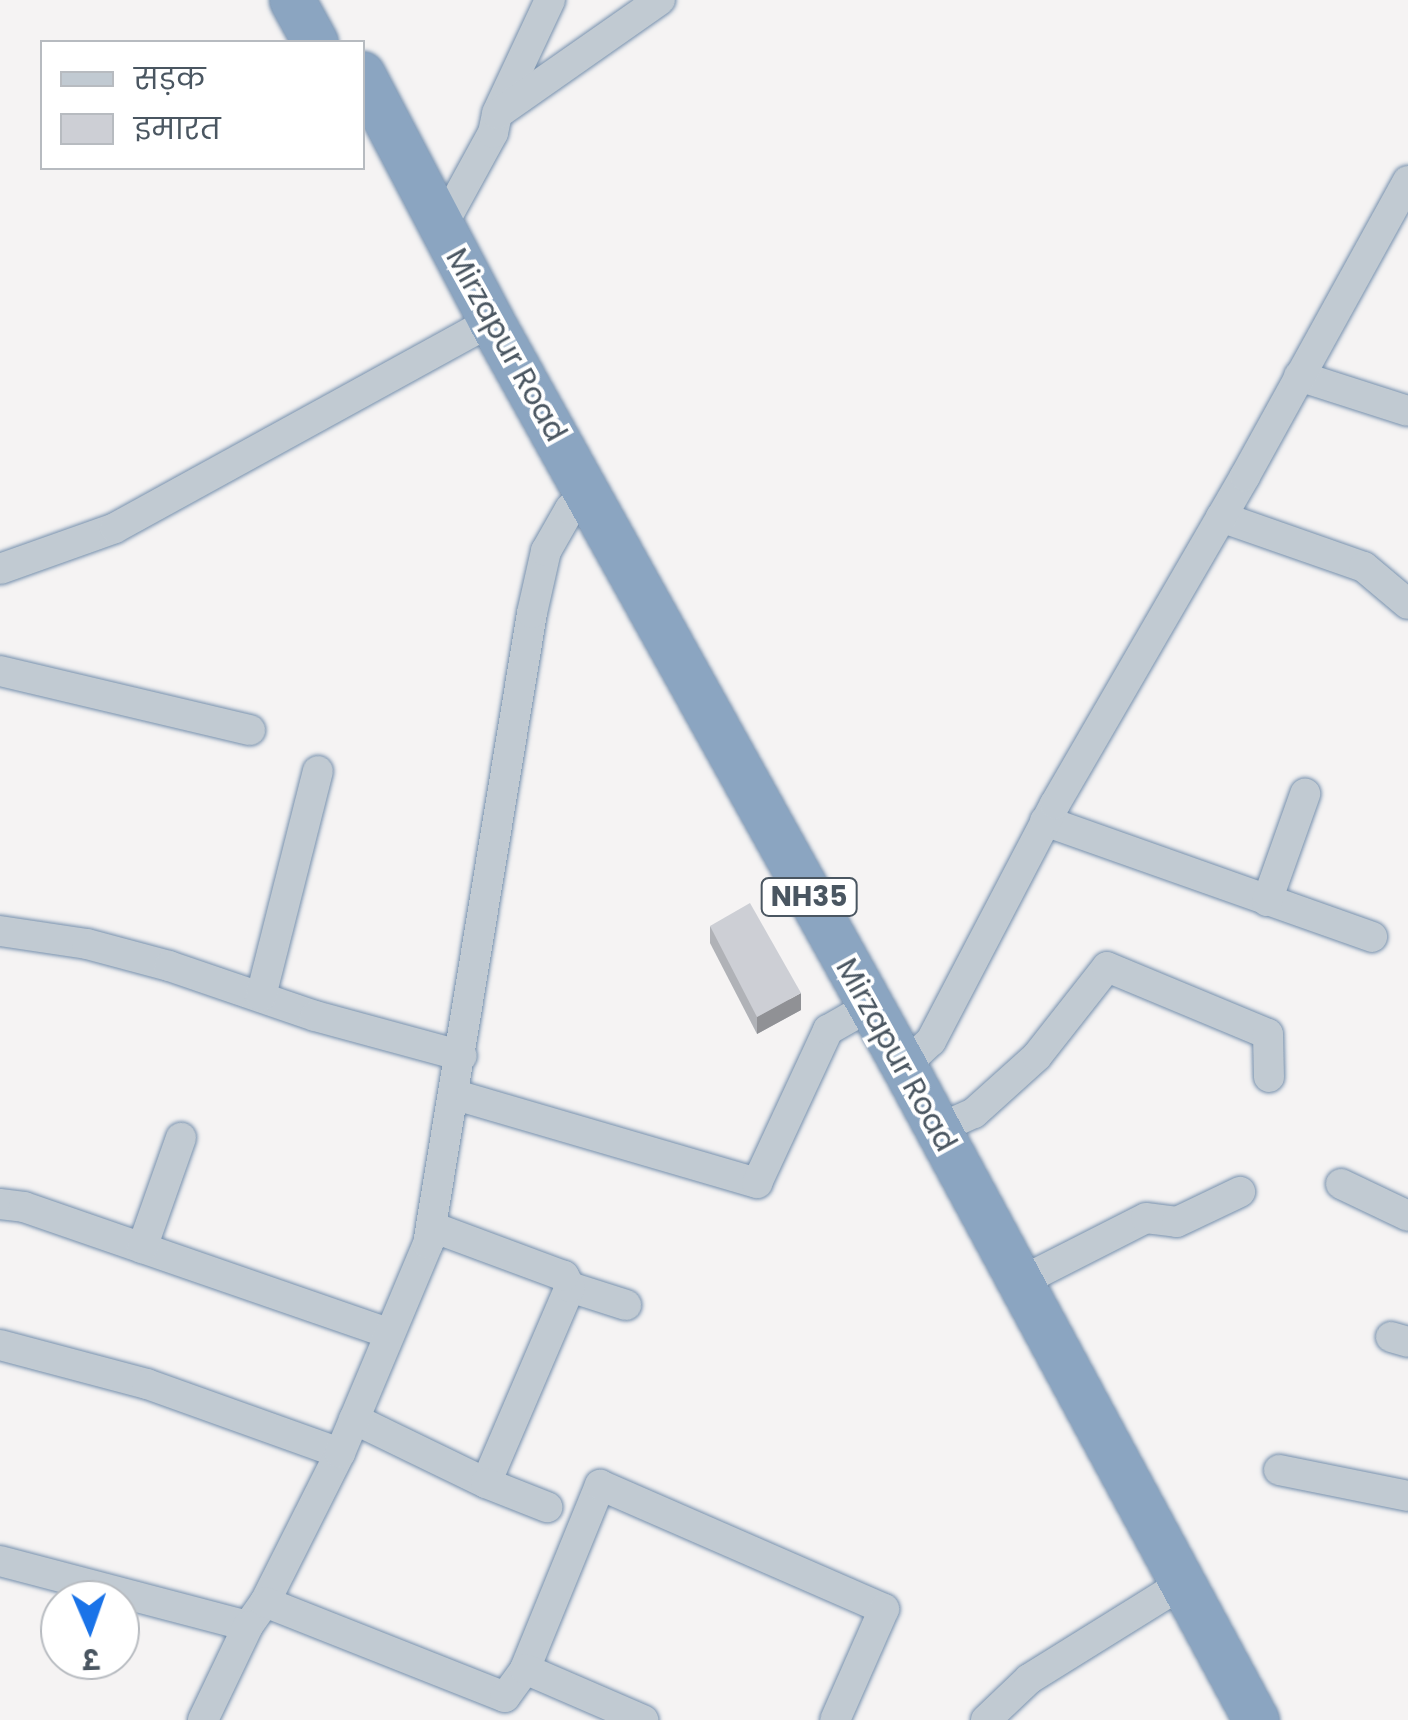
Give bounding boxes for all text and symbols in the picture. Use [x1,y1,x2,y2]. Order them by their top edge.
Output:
legend [40,40,365,170]
text: सड़क [134,57,206,100]
text: इमारत [134,107,221,150]
street label: Mirzapur Road [438,242,574,448]
road number: NH35 [759,874,859,920]
street label: Mirzapur Road [828,952,964,1158]
north arrow [40,1580,140,1680]
text: उ [82,1639,100,1678]

